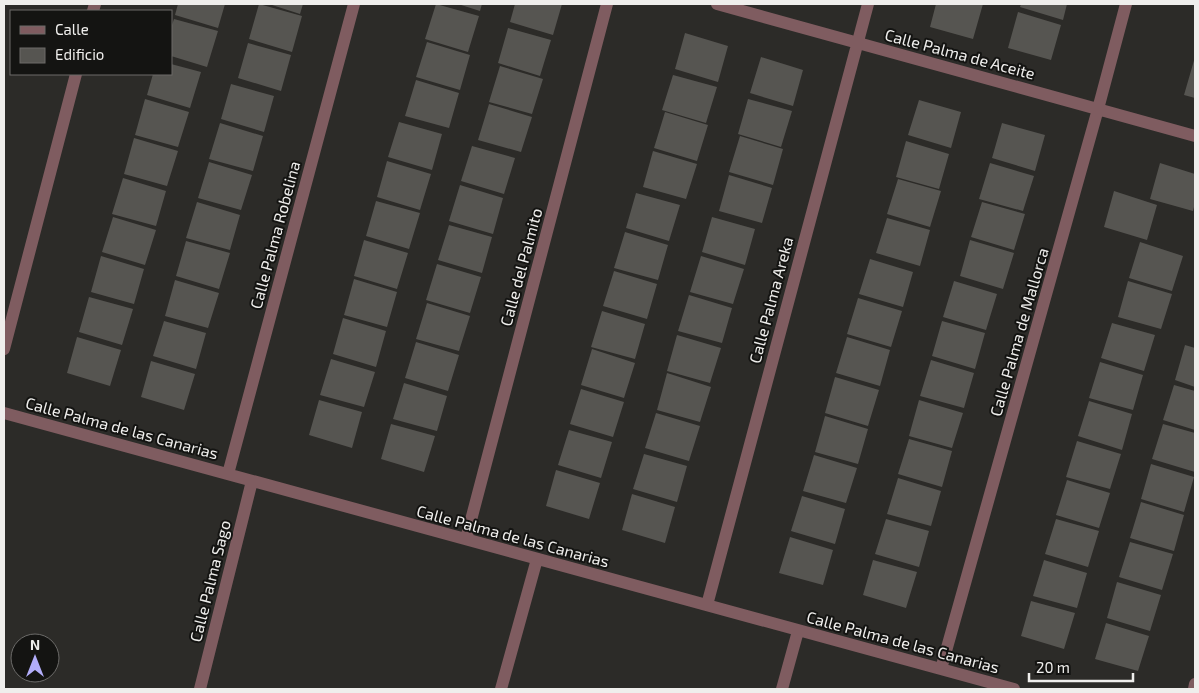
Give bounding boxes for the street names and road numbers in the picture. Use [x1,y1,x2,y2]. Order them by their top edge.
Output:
street label: Calle Palma de Aceite [883,24,1037,83]
street label: Calle Palma Robelina [246,159,303,311]
street label: Calle del Palmito [496,206,545,328]
street label: Calle Palma Areka [744,235,797,365]
street label: Calle Palma de Mallorca [985,245,1052,418]
street label: Calle Palma de las Canarias [24,393,221,462]
street label: Calle Palma de las Canarias [415,501,612,570]
street label: Calle Palma Sago [185,518,234,644]
street label: Calle Palma de las Canarias [805,607,1002,676]

